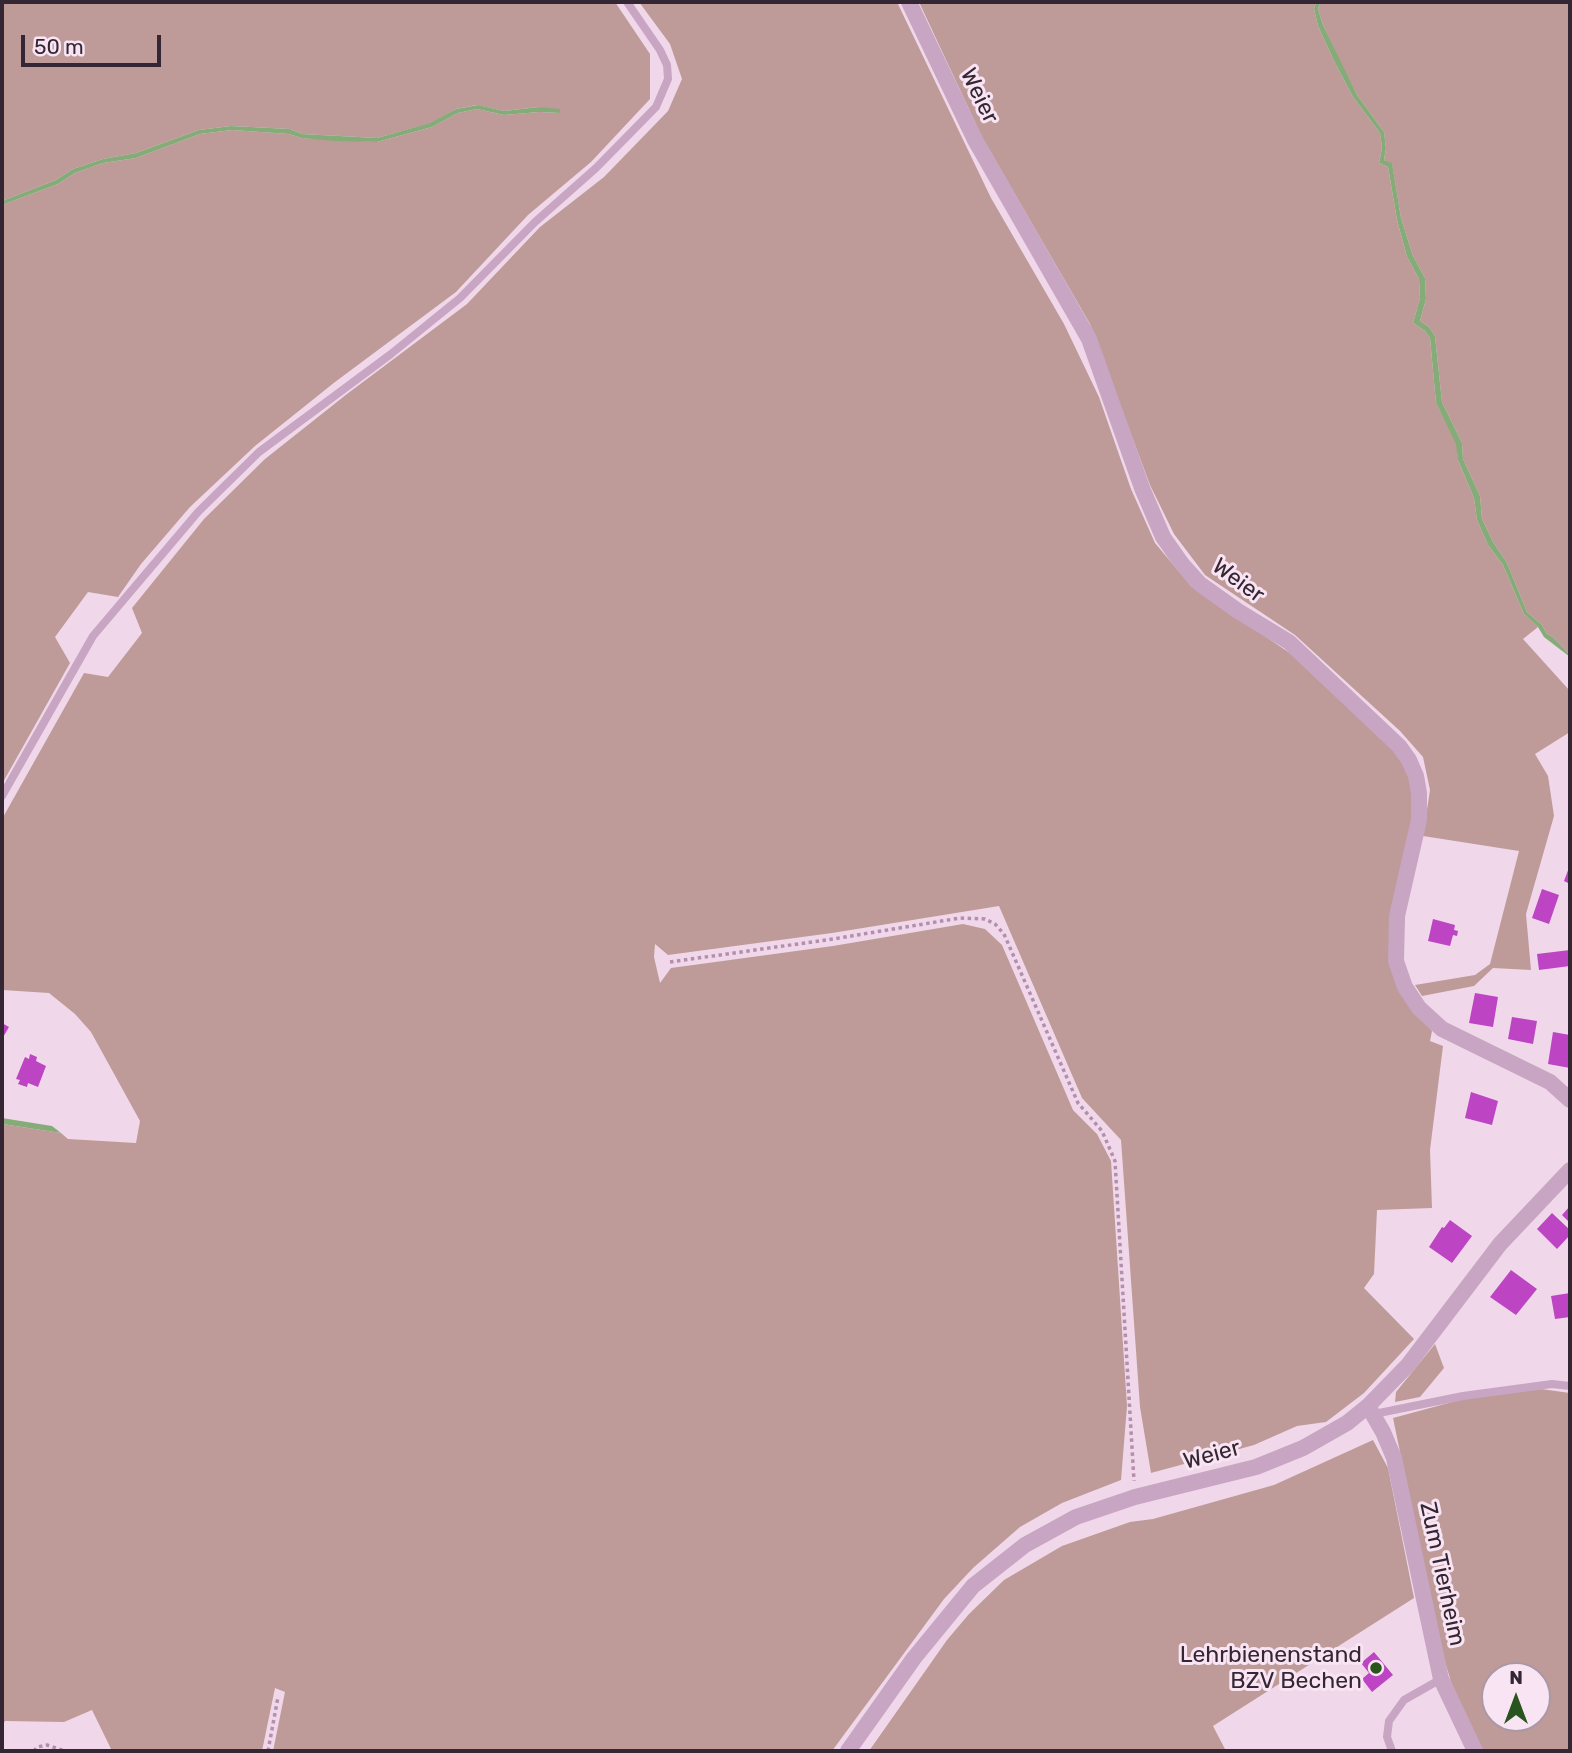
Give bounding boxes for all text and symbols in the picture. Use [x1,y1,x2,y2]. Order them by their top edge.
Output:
scale bar [24,21,164,65]
text: 50 m [34,34,84,59]
street label: Weier [954,64,1004,128]
street label: Weier [1206,553,1270,609]
street label: Weier [1180,1434,1244,1476]
street label: Zum Tierheim [1413,1499,1471,1649]
place label: Lehrbienenstand BZV Bechen [1180,1641,1362,1695]
marker: Lehrbienenstand BZV Bechen [1368,1660,1384,1676]
north arrow [1481,1662,1551,1732]
text: N [1509,1666,1523,1689]

